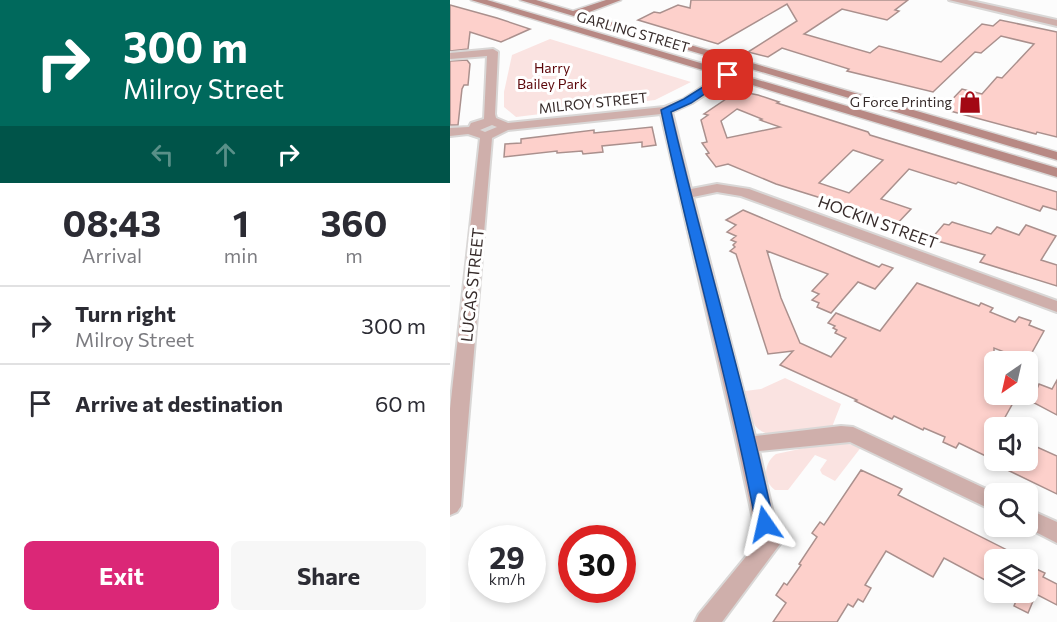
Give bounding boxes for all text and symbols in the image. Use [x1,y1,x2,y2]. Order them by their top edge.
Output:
street label: GARLING STREET [575,7,692,56]
text: 300 m [123,20,248,72]
icon: right [24,24,102,102]
pin [702,49,753,100]
icon: arrive [711,58,744,91]
park label: Harry Bailey Park [517,59,587,92]
text: Milroy Street [123,72,284,105]
street label: MILROY STREET [538,88,648,117]
shop icon: G Force Printing [957,89,983,115]
place label: G Force Printing [850,93,952,110]
icon: left [146,138,179,171]
icon: ahead [209,138,242,171]
icon: right [272,138,305,171]
street label: HOCKIN STREET [816,191,941,252]
text: 08:43 [63,200,161,244]
text: 1 [233,200,249,244]
text: 360 [320,200,387,244]
street label: LUCAS STREET [456,227,487,343]
text: Arrival [82,243,142,267]
text: min [224,243,258,267]
text: m [345,243,363,267]
text: Turn right [75,300,176,327]
icon: right [24,309,57,342]
text: 300 m [361,312,426,339]
text: Milroy Street [75,327,194,351]
north arrow [984,351,1038,405]
map controls [984,351,1038,603]
icon: arrive [24,387,57,420]
text: Arrive at destination [75,390,283,417]
text: 60 m [375,390,426,417]
button: sound [984,417,1038,471]
button: search [984,483,1038,537]
position arrow [733,492,797,556]
speed limit sign: 30 [558,525,636,603]
text: 29 [489,538,525,575]
button: Exit [24,541,219,610]
button: Share [231,541,426,610]
button: layers [984,549,1038,603]
text: km/h [489,570,525,588]

